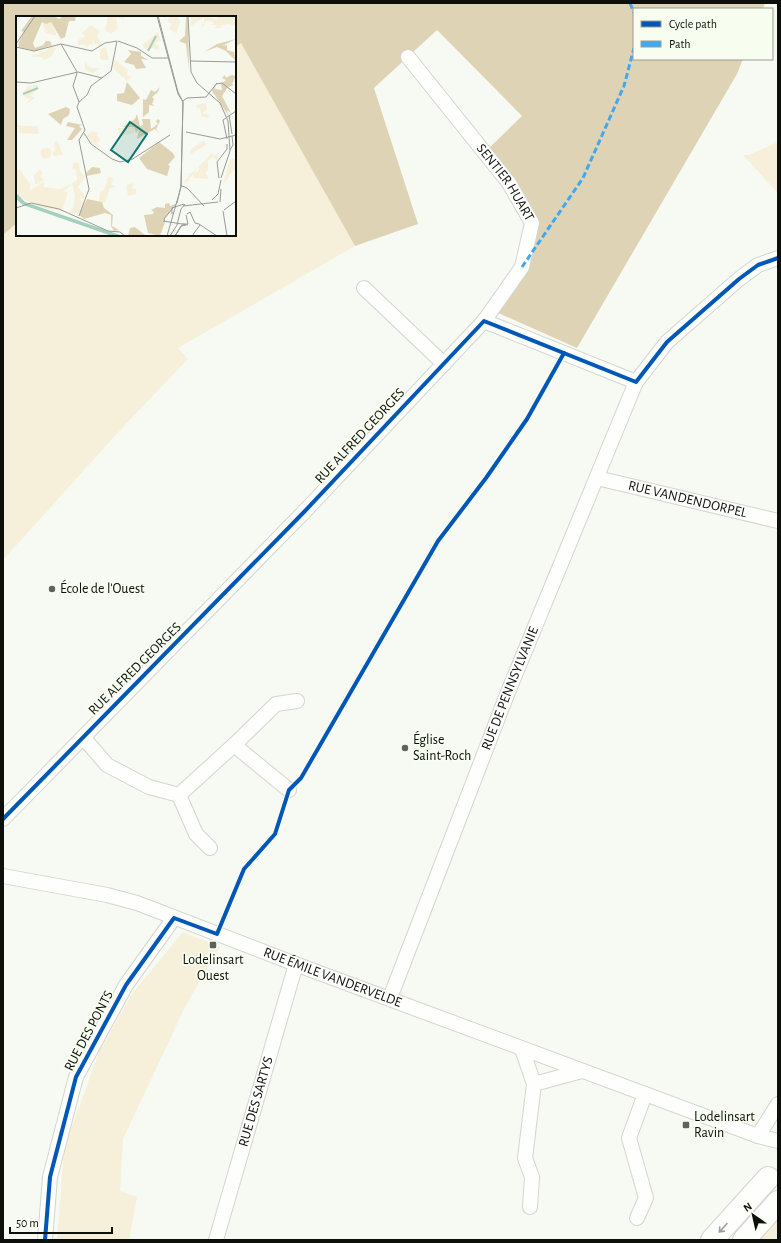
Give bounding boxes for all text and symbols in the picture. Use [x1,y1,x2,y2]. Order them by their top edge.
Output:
legend [633,8,773,60]
inset map [16,16,236,236]
text: Cycle path [669,18,717,31]
text: Path [669,38,691,50]
street label: SENTIER HUART [474,141,536,224]
street label: RUE ALFRED GEORGES [312,386,408,486]
street label: RUE VANDENDORPEL [627,479,748,520]
place label: École de l'Ouest [60,579,145,596]
marker: École de l'Ouest [47,584,57,594]
street label: RUE ALFRED GEORGES [86,620,184,718]
street label: RUE DE PENNSYLVANIE [479,625,541,752]
place label: Église Saint-Roch [413,730,471,763]
marker: Église Saint-Roch [400,743,410,753]
marker: Lodelinsart Ouest [208,940,218,950]
street label: RUE ÉMILE VANDERVELDE [261,945,404,1010]
place label: Lodelinsart Ouest [183,953,244,983]
street label: RUE DES PONTS [62,989,116,1073]
street label: RUE DES SARTYS [236,1055,276,1148]
place label: Lodelinsart Ravin [694,1110,755,1140]
marker: Lodelinsart Ravin [681,1120,691,1130]
north arrow [733,1195,773,1235]
text: N [741,1200,754,1214]
scale bar [10,1209,112,1235]
text: 50 m [16,1217,39,1229]
one-way arrow [719,1222,728,1232]

